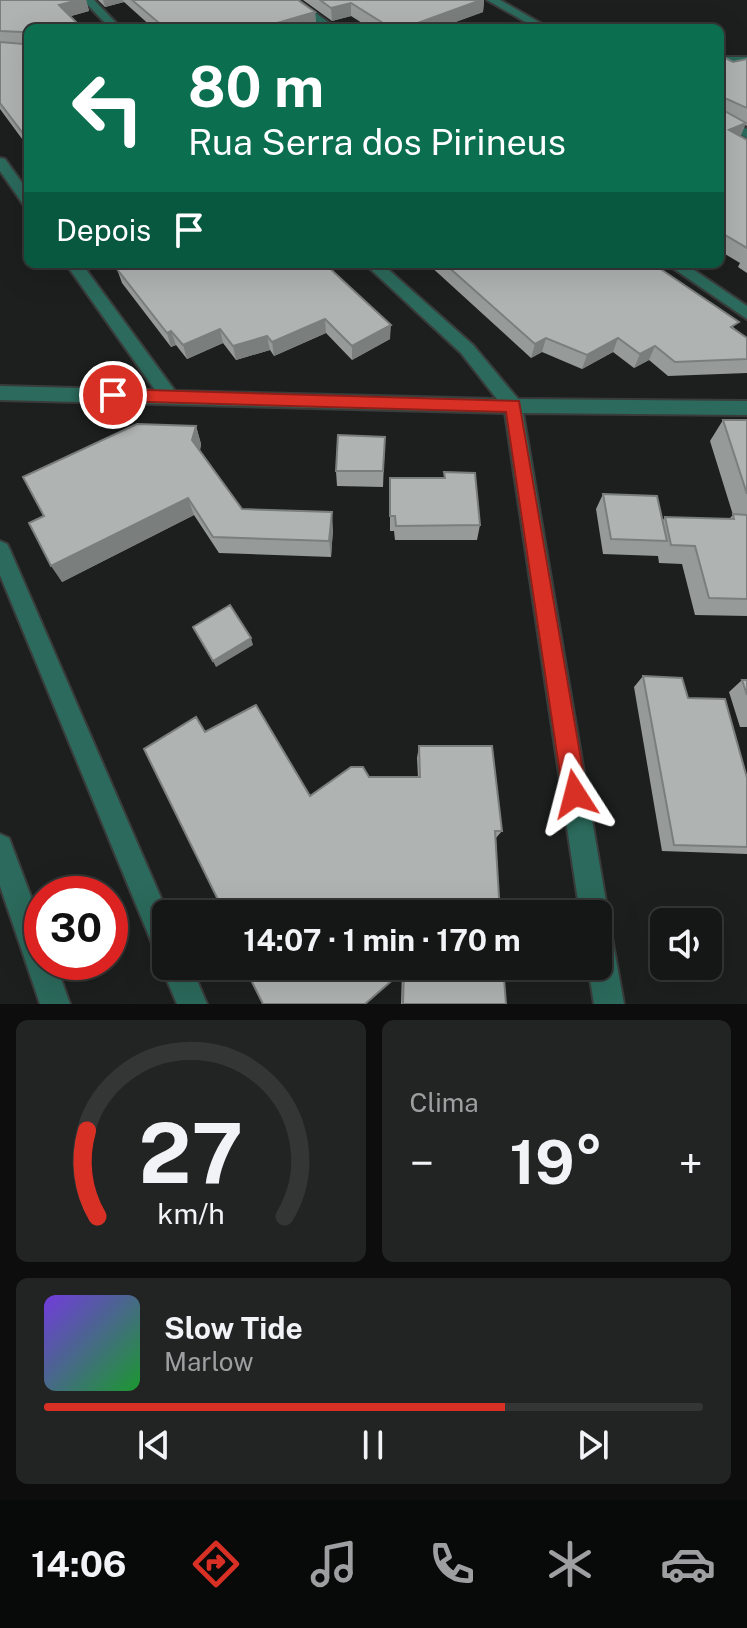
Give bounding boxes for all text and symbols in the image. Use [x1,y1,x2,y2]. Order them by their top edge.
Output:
text: 80 m [188,54,324,120]
icon: left [56,56,160,160]
text: Rua Serra dos Pirineus [188,121,566,163]
icon: arrive [167,208,211,252]
text: Depois [56,212,151,248]
pin [79,361,147,429]
icon: arrive [91,373,135,417]
position arrow [533,752,617,836]
speed limit sign: 30 [24,876,128,980]
map controls [650,908,722,980]
button: sound [650,908,722,980]
text: 14:07 · 1 min · 170 m [243,922,521,958]
text: Clima [410,1087,479,1118]
text: 27 [138,1104,243,1202]
text: 19° [509,1127,603,1198]
text: − [410,1137,434,1189]
text: + [679,1137,703,1189]
text: km/h [157,1197,224,1230]
text: Slow Tide [164,1310,303,1346]
text: Marlow [164,1346,254,1377]
icon: previous [132,1423,176,1467]
icon: pause [351,1423,395,1467]
icon: next [571,1423,615,1467]
icon: directions [188,1536,244,1592]
icon: music [306,1536,362,1592]
icon: phone [424,1536,480,1592]
icon: climate [542,1536,598,1592]
icon: car [660,1536,716,1592]
text: 14:06 [31,1543,127,1585]

